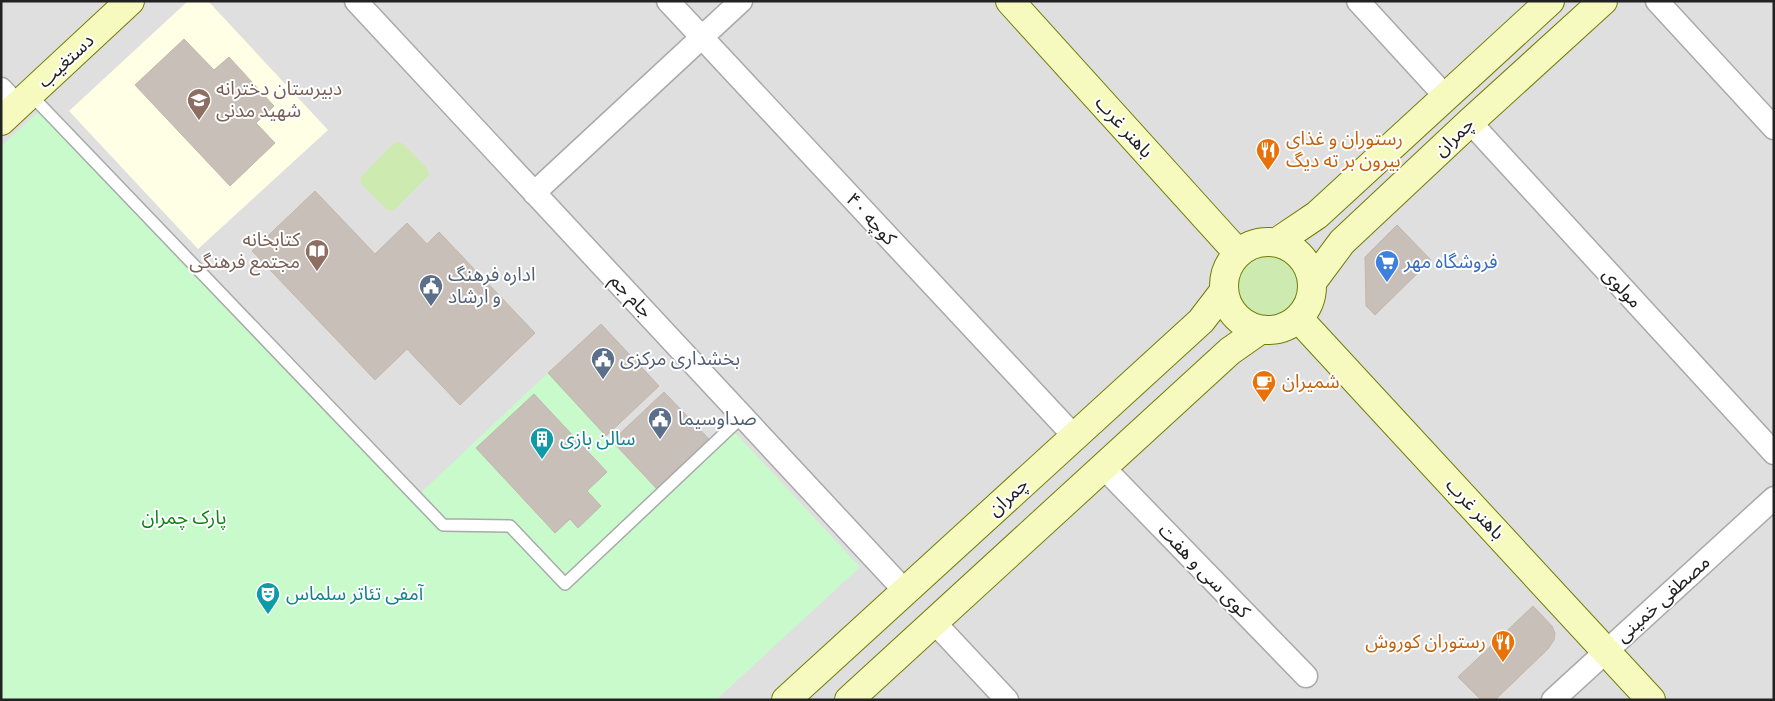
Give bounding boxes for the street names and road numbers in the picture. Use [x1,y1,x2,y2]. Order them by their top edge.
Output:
street label: دستغیب [33,29,99,93]
street label: باهنر غرب [1090,91,1158,163]
street label: چمران [1429,112,1479,162]
street label: کوچه ۴۰ [841,188,902,251]
street label: مولوی [1597,263,1647,313]
street label: جام جم [603,269,657,325]
street label: چمران [983,472,1033,522]
street label: باهنر غرب [1440,473,1510,545]
street label: کوی سی و هفت [1153,519,1256,624]
street label: مصطفی خمینی [1611,550,1715,648]

